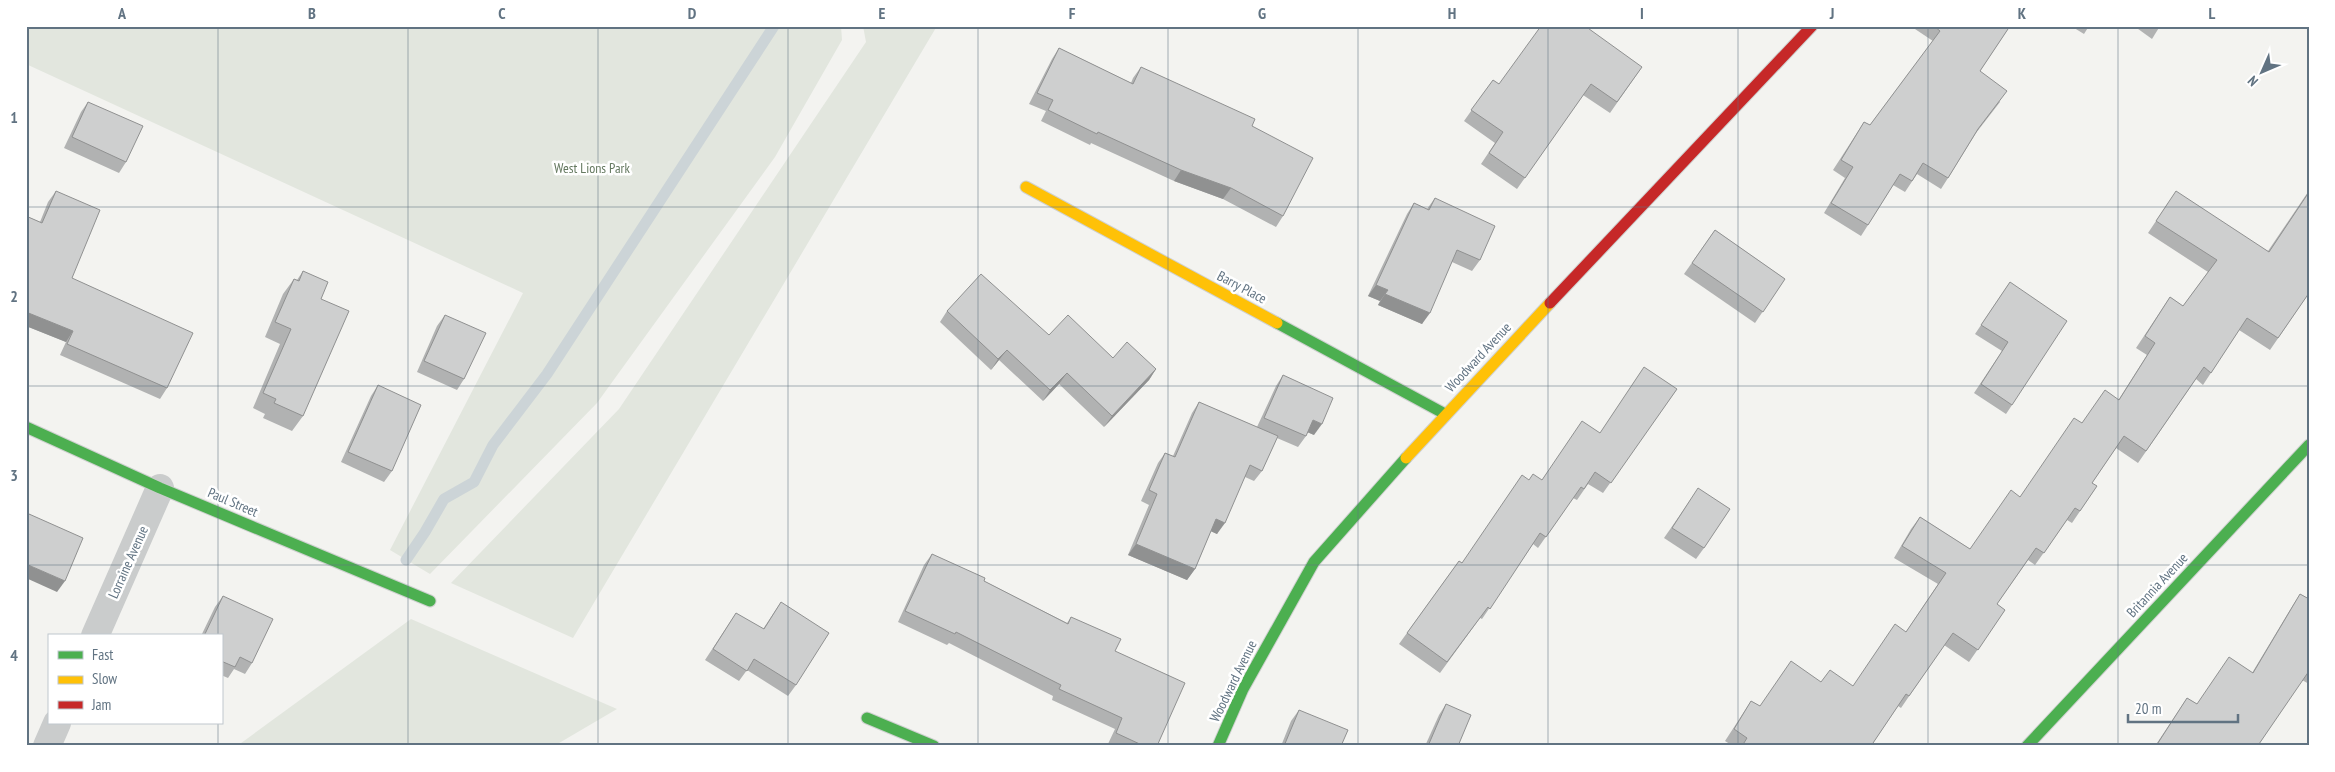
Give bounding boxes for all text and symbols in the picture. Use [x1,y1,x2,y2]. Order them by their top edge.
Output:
text: A [117,3,127,23]
text: B [308,3,316,23]
text: C [498,3,506,23]
text: D [688,3,697,23]
text: E [879,3,886,23]
text: F [1069,3,1076,23]
text: G [1258,3,1266,23]
text: H [1448,3,1456,23]
text: I [1640,3,1644,23]
text: J [1829,3,1834,23]
text: K [2018,3,2027,23]
text: L [2209,3,2216,23]
north arrow [2238,48,2288,98]
text: N [2244,72,2262,90]
text: 1 [10,107,18,127]
park label: West Lions Park [554,159,630,177]
street label: Barry Place [1214,267,1270,308]
text: 2 [10,286,18,306]
street label: Woodward Avenue [1441,318,1515,396]
text: 3 [10,465,18,485]
street label: Paul Street [205,483,261,521]
street label: Lorraine Avenue [104,523,152,601]
street label: Britannia Avenue [2123,549,2192,621]
legend [48,634,222,724]
street label: Woodward Avenue [1205,637,1261,725]
text: 4 [10,645,18,665]
text: Fast [92,645,113,664]
text: Slow [92,669,117,688]
scale bar [2128,692,2238,724]
text: Jam [91,695,111,714]
text: 20 m [2135,699,2161,718]

